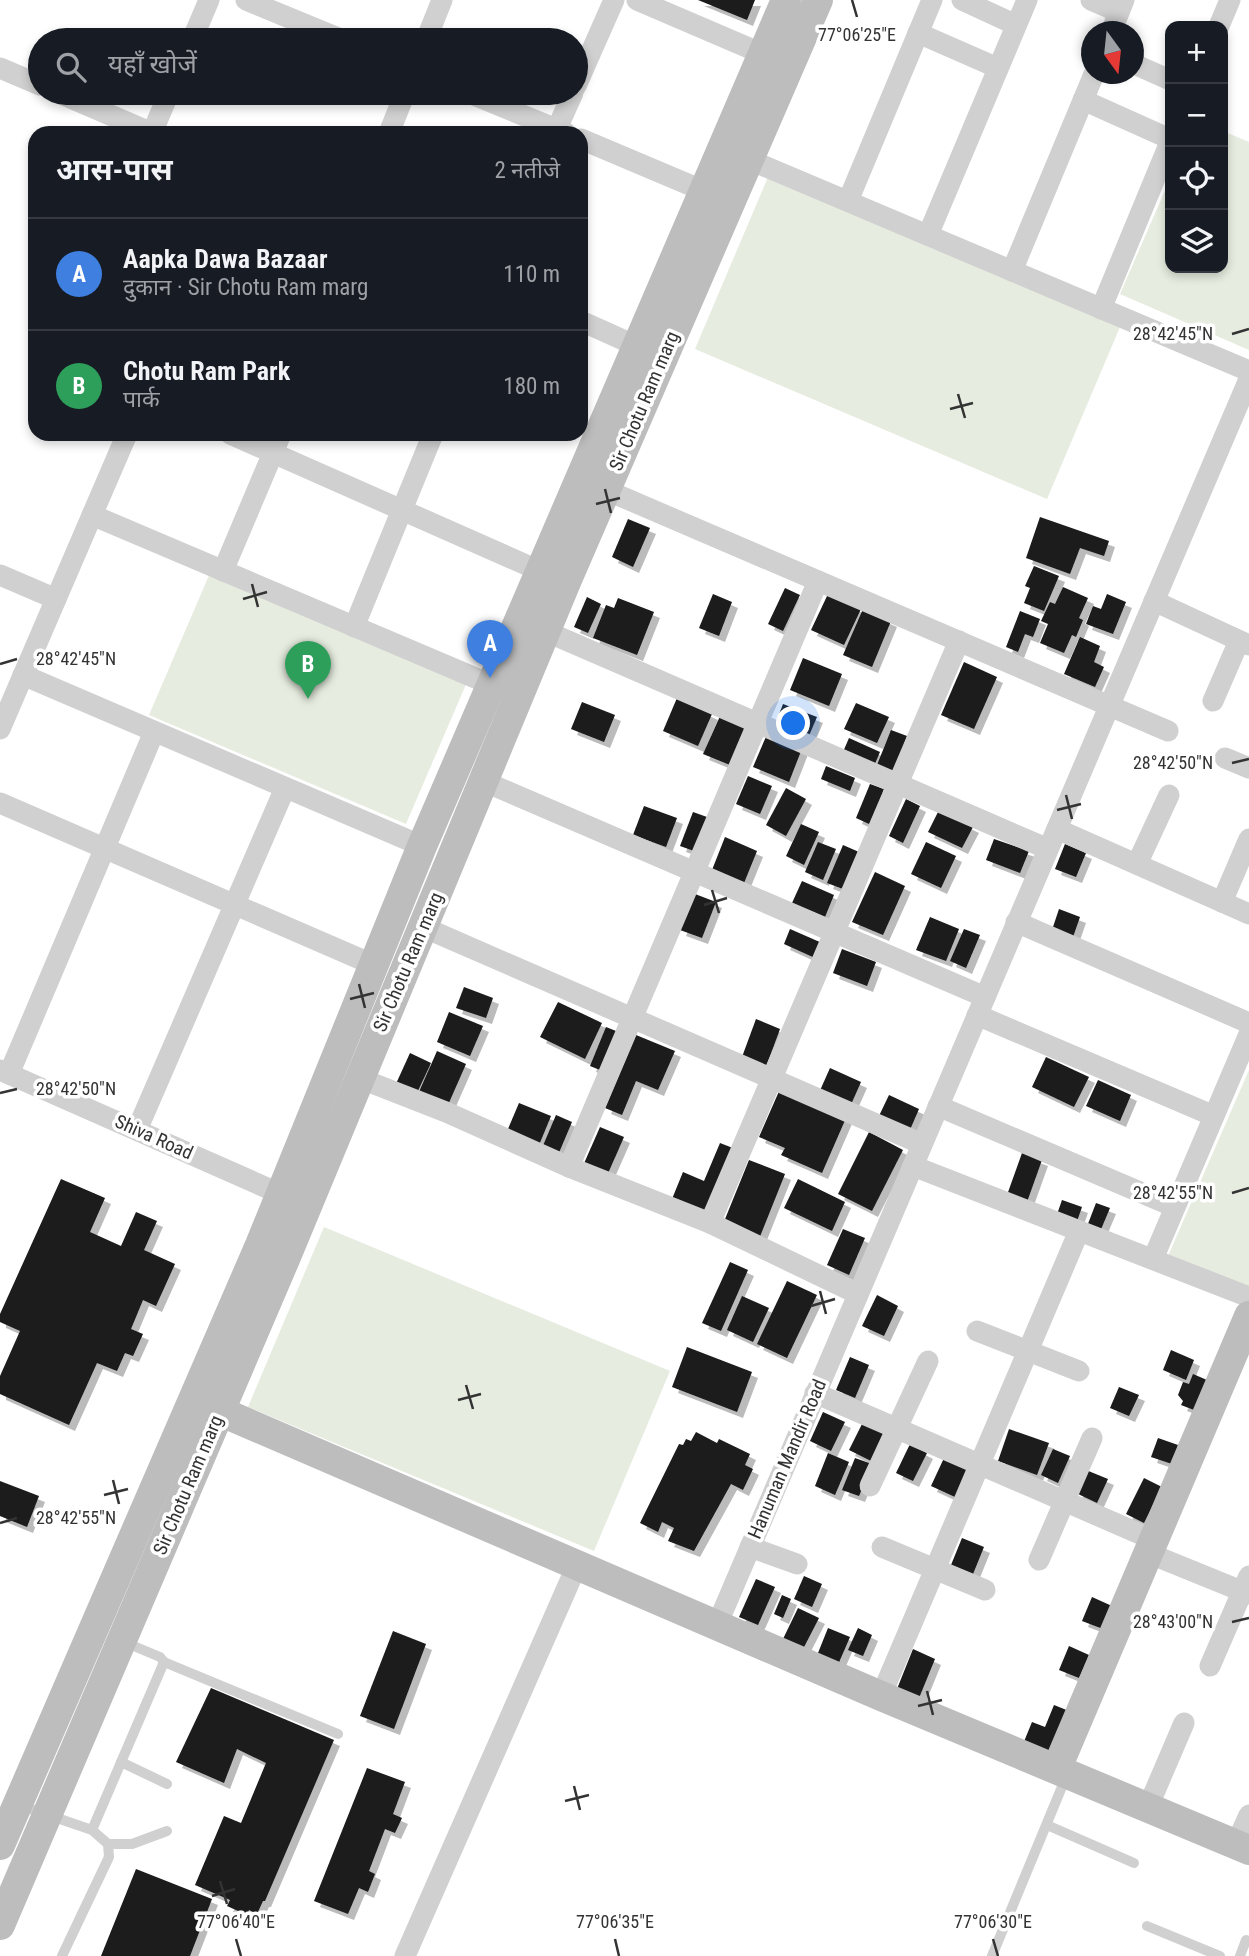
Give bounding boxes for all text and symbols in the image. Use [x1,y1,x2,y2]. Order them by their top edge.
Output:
north arrow [1081,21,1144,84]
map controls [1165,21,1228,273]
button: + [1165,21,1228,84]
text: 77°06'25"E [818,24,896,45]
search box [28,28,588,105]
icon: search [52,48,90,86]
text: यहाँ खोजें [108,49,197,79]
button: − [1165,84,1228,147]
button: locate [1165,147,1228,210]
text: आस-पास [56,152,173,187]
text: 2 नतीजे [494,157,560,184]
button: layers [1165,210,1228,273]
text: Aapka Dawa Bazaar [123,244,328,274]
text: A [72,261,86,288]
text: 110 m [503,261,560,288]
text: दुकान · Sir Chotu Ram marg [123,274,368,301]
text: 28°42'45"N [1133,323,1213,344]
street label: Sir Chotu Ram marg [604,328,684,474]
text: Chotu Ram Park [123,356,290,386]
text: B [73,373,85,400]
text: 180 m [503,373,560,400]
text: पार्क [123,386,160,413]
pin: A [467,620,513,678]
pin: B [285,641,331,699]
text: 28°42'45"N [36,648,116,669]
your location [776,706,810,740]
text: 28°42'50"N [1133,752,1213,773]
street label: Sir Chotu Ram marg [368,889,448,1035]
text: 28°42'50"N [36,1078,116,1099]
street label: Shiva Road [111,1110,197,1164]
text: 28°42'55"N [1133,1182,1213,1203]
street label: Hanuman Mandir Road [743,1376,831,1542]
street label: Sir Chotu Ram marg [148,1412,228,1558]
text: 28°42'55"N [36,1507,116,1528]
text: 28°43'00"N [1133,1611,1213,1632]
text: 77°06'40"E [197,1911,275,1932]
text: 77°06'35"E [576,1911,654,1932]
text: 77°06'30"E [954,1911,1032,1932]

